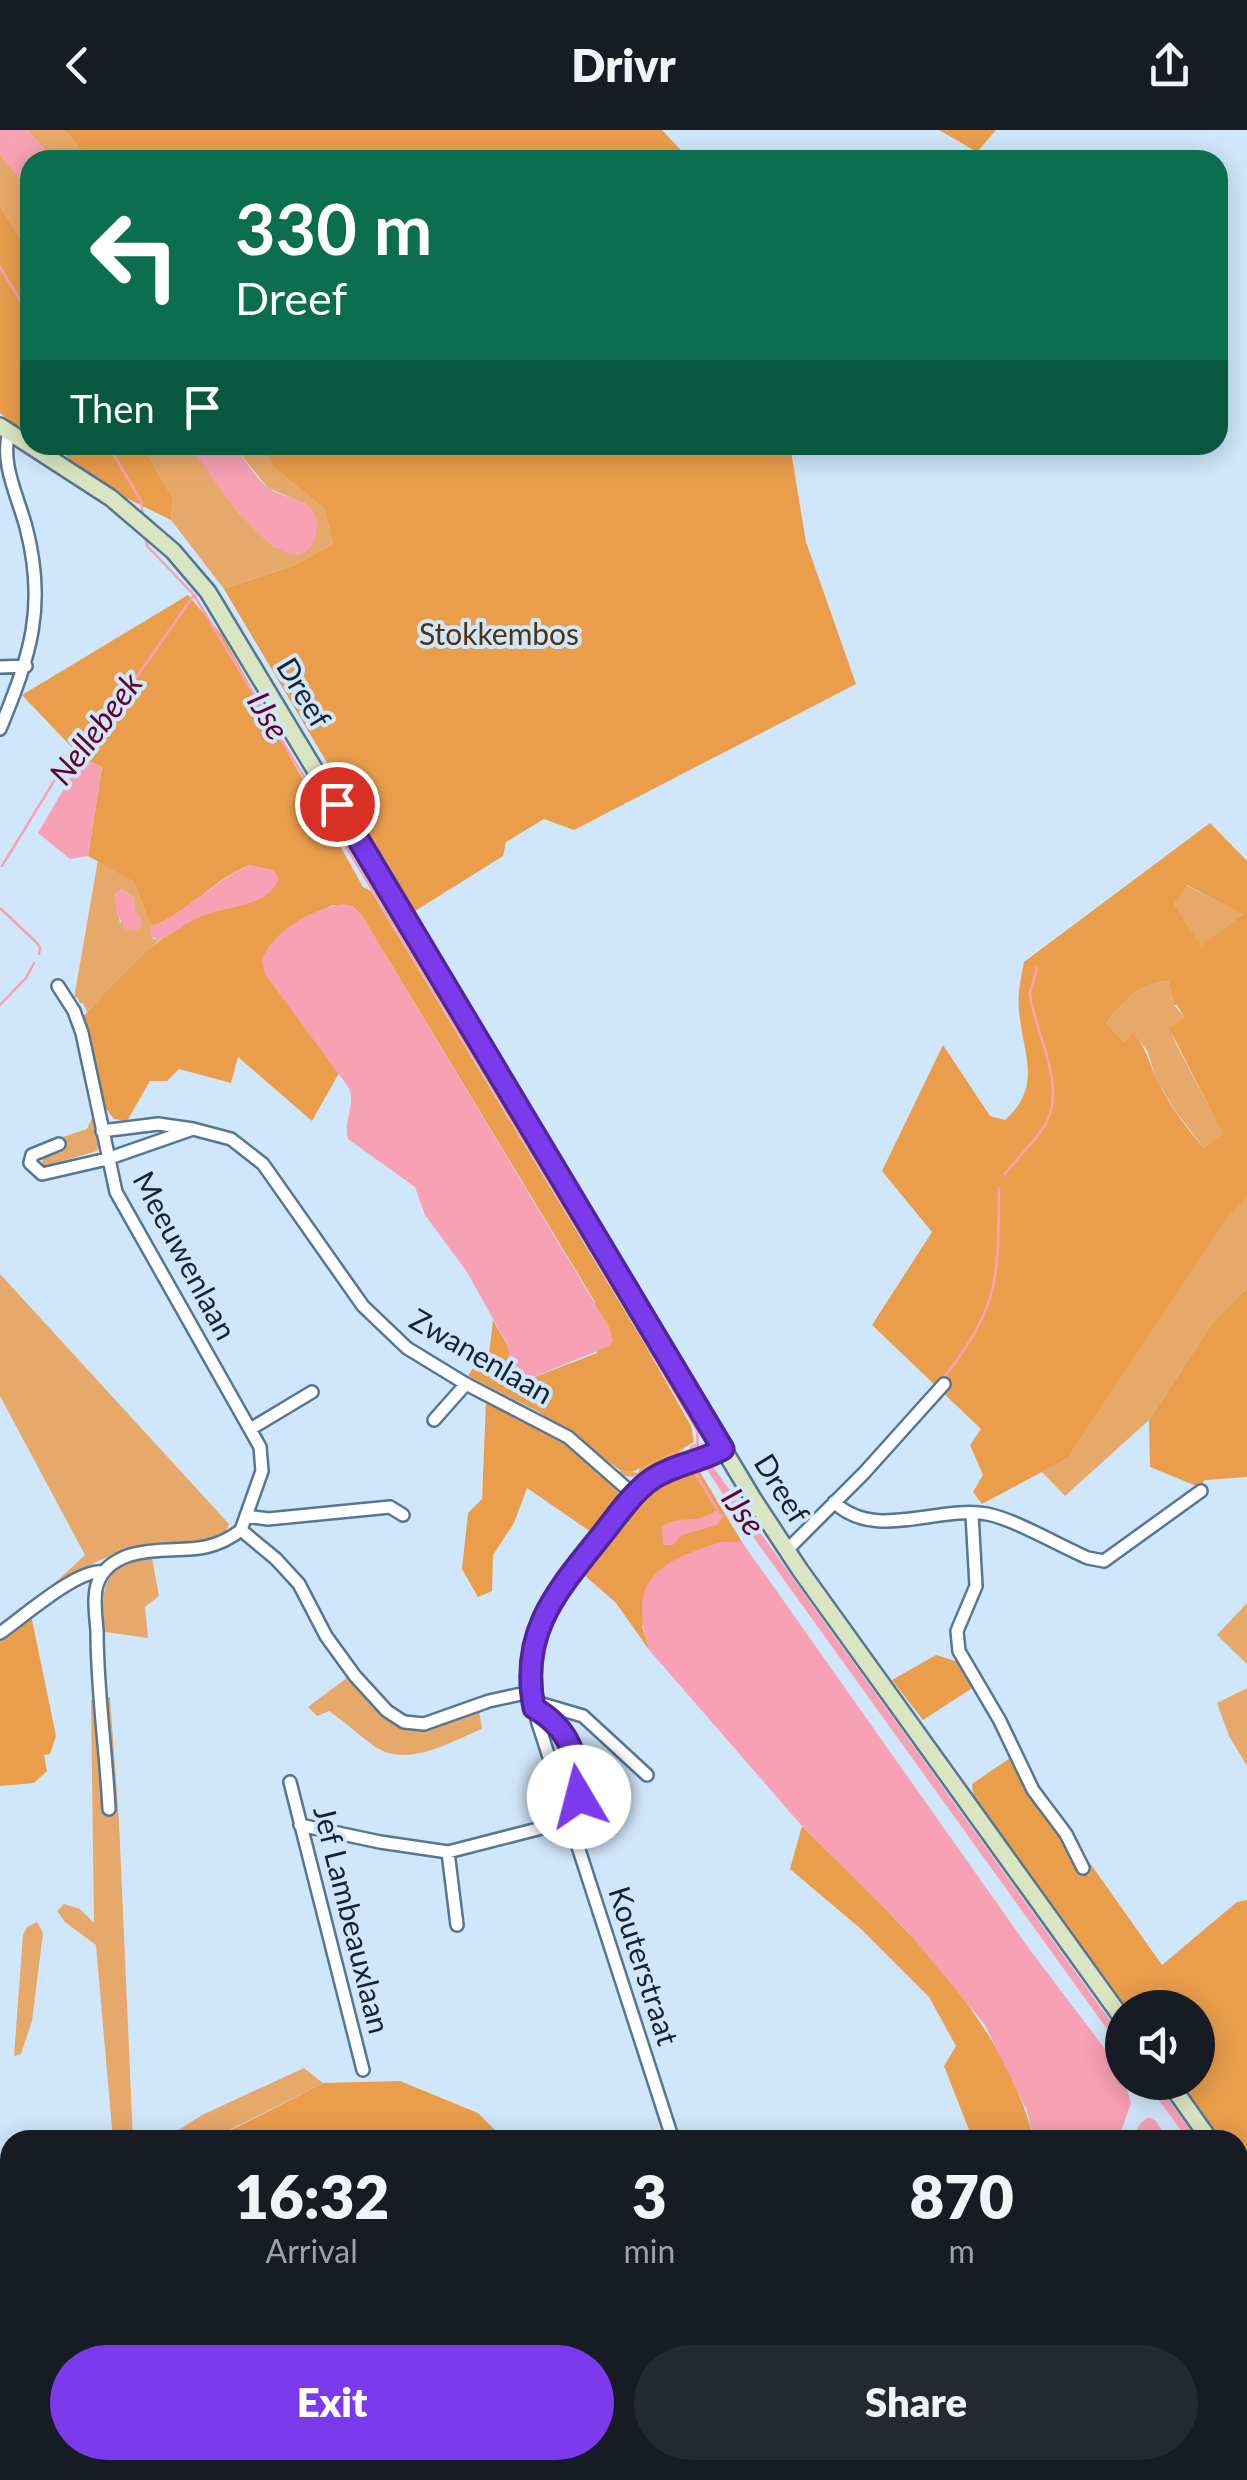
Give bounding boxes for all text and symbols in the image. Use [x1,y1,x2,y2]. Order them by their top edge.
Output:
icon: back [50,38,105,93]
text: Drivr [571,38,676,92]
icon: share [1142,38,1197,93]
text: 330 m [235,186,432,270]
icon: left [70,190,200,320]
text: Dreef [235,271,347,325]
icon: arrive [175,380,230,435]
text: Then [70,385,155,431]
park label: Stokkembos [419,615,579,651]
street label: Dreef [270,651,340,734]
water label: Nellebeek [40,664,150,792]
water label: IJse [240,684,299,746]
pin [295,762,380,847]
icon: arrive [310,777,365,832]
street label: Meeuwenlaan [126,1165,245,1345]
street label: Zwanenlaan [404,1300,560,1410]
street label: Dreef [748,1447,818,1530]
water label: IJse [714,1480,774,1542]
position arrow [527,1745,631,1849]
street label: Jef Lambeauxlaan [307,1802,399,2037]
street label: Kouterstraat [602,1882,688,2049]
map controls [1105,1990,1215,2100]
button: sound [1105,1990,1215,2100]
text: 16:32 [234,2160,389,2232]
text: 3 [632,2160,667,2232]
text: 870 [909,2160,1014,2232]
text: Arrival [266,2231,358,2270]
text: min [623,2231,675,2270]
text: m [948,2231,975,2270]
button: Exit [50,2345,614,2460]
button: Share [634,2345,1198,2460]

